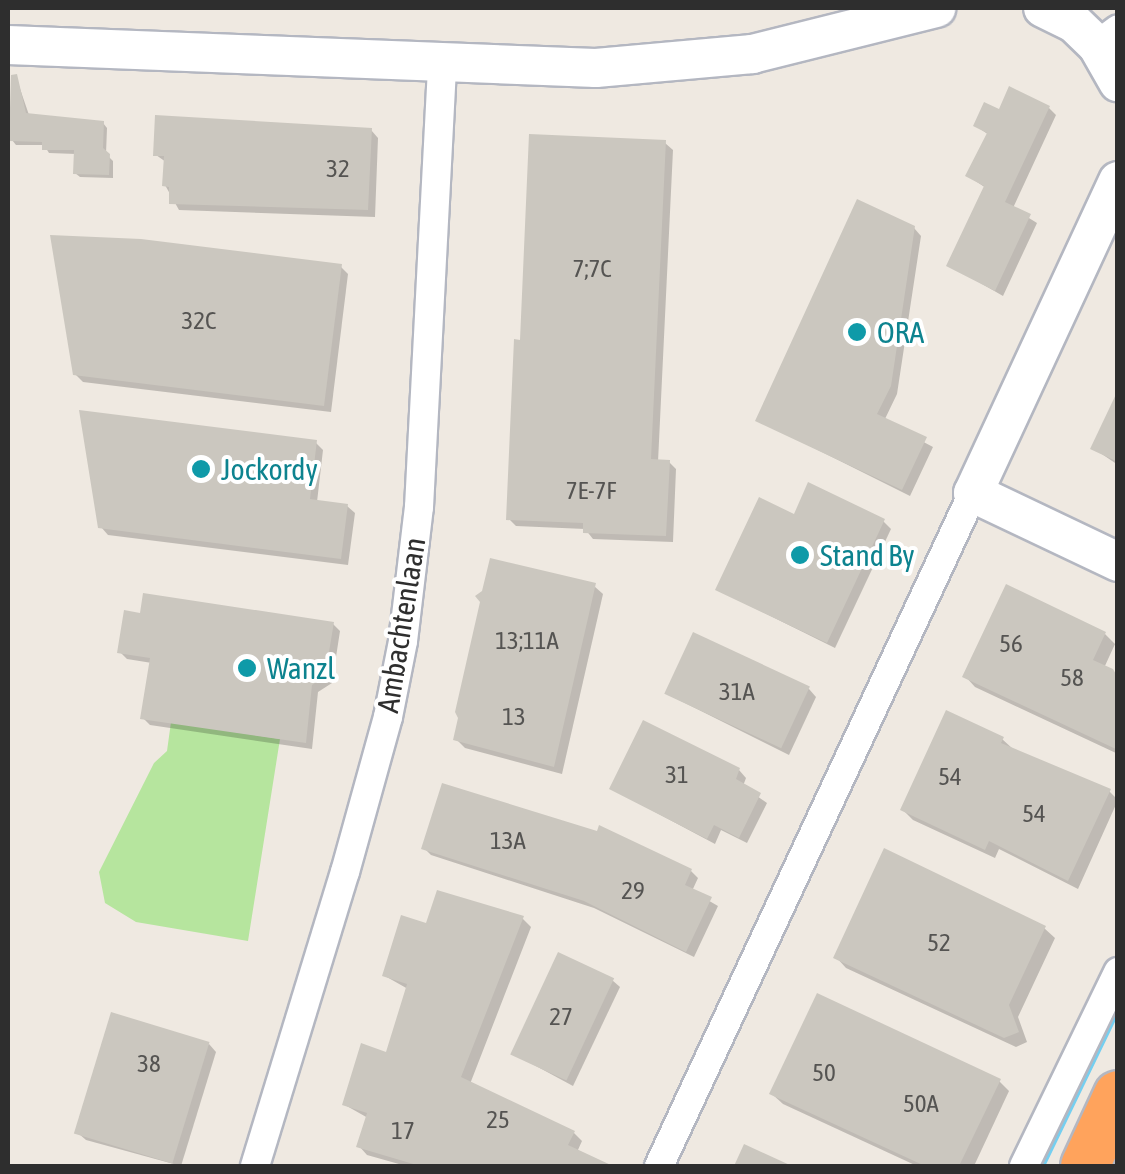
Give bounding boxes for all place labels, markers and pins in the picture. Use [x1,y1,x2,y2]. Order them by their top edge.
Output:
place label: ORA [877,314,924,350]
marker: ORA [846,321,868,343]
place label: Jockordy [221,451,318,487]
marker: Jockordy [190,458,212,480]
place label: Stand By [820,537,915,573]
marker: Stand By [789,544,811,566]
place label: Wanzl [267,650,335,686]
marker: Wanzl [236,657,258,679]

